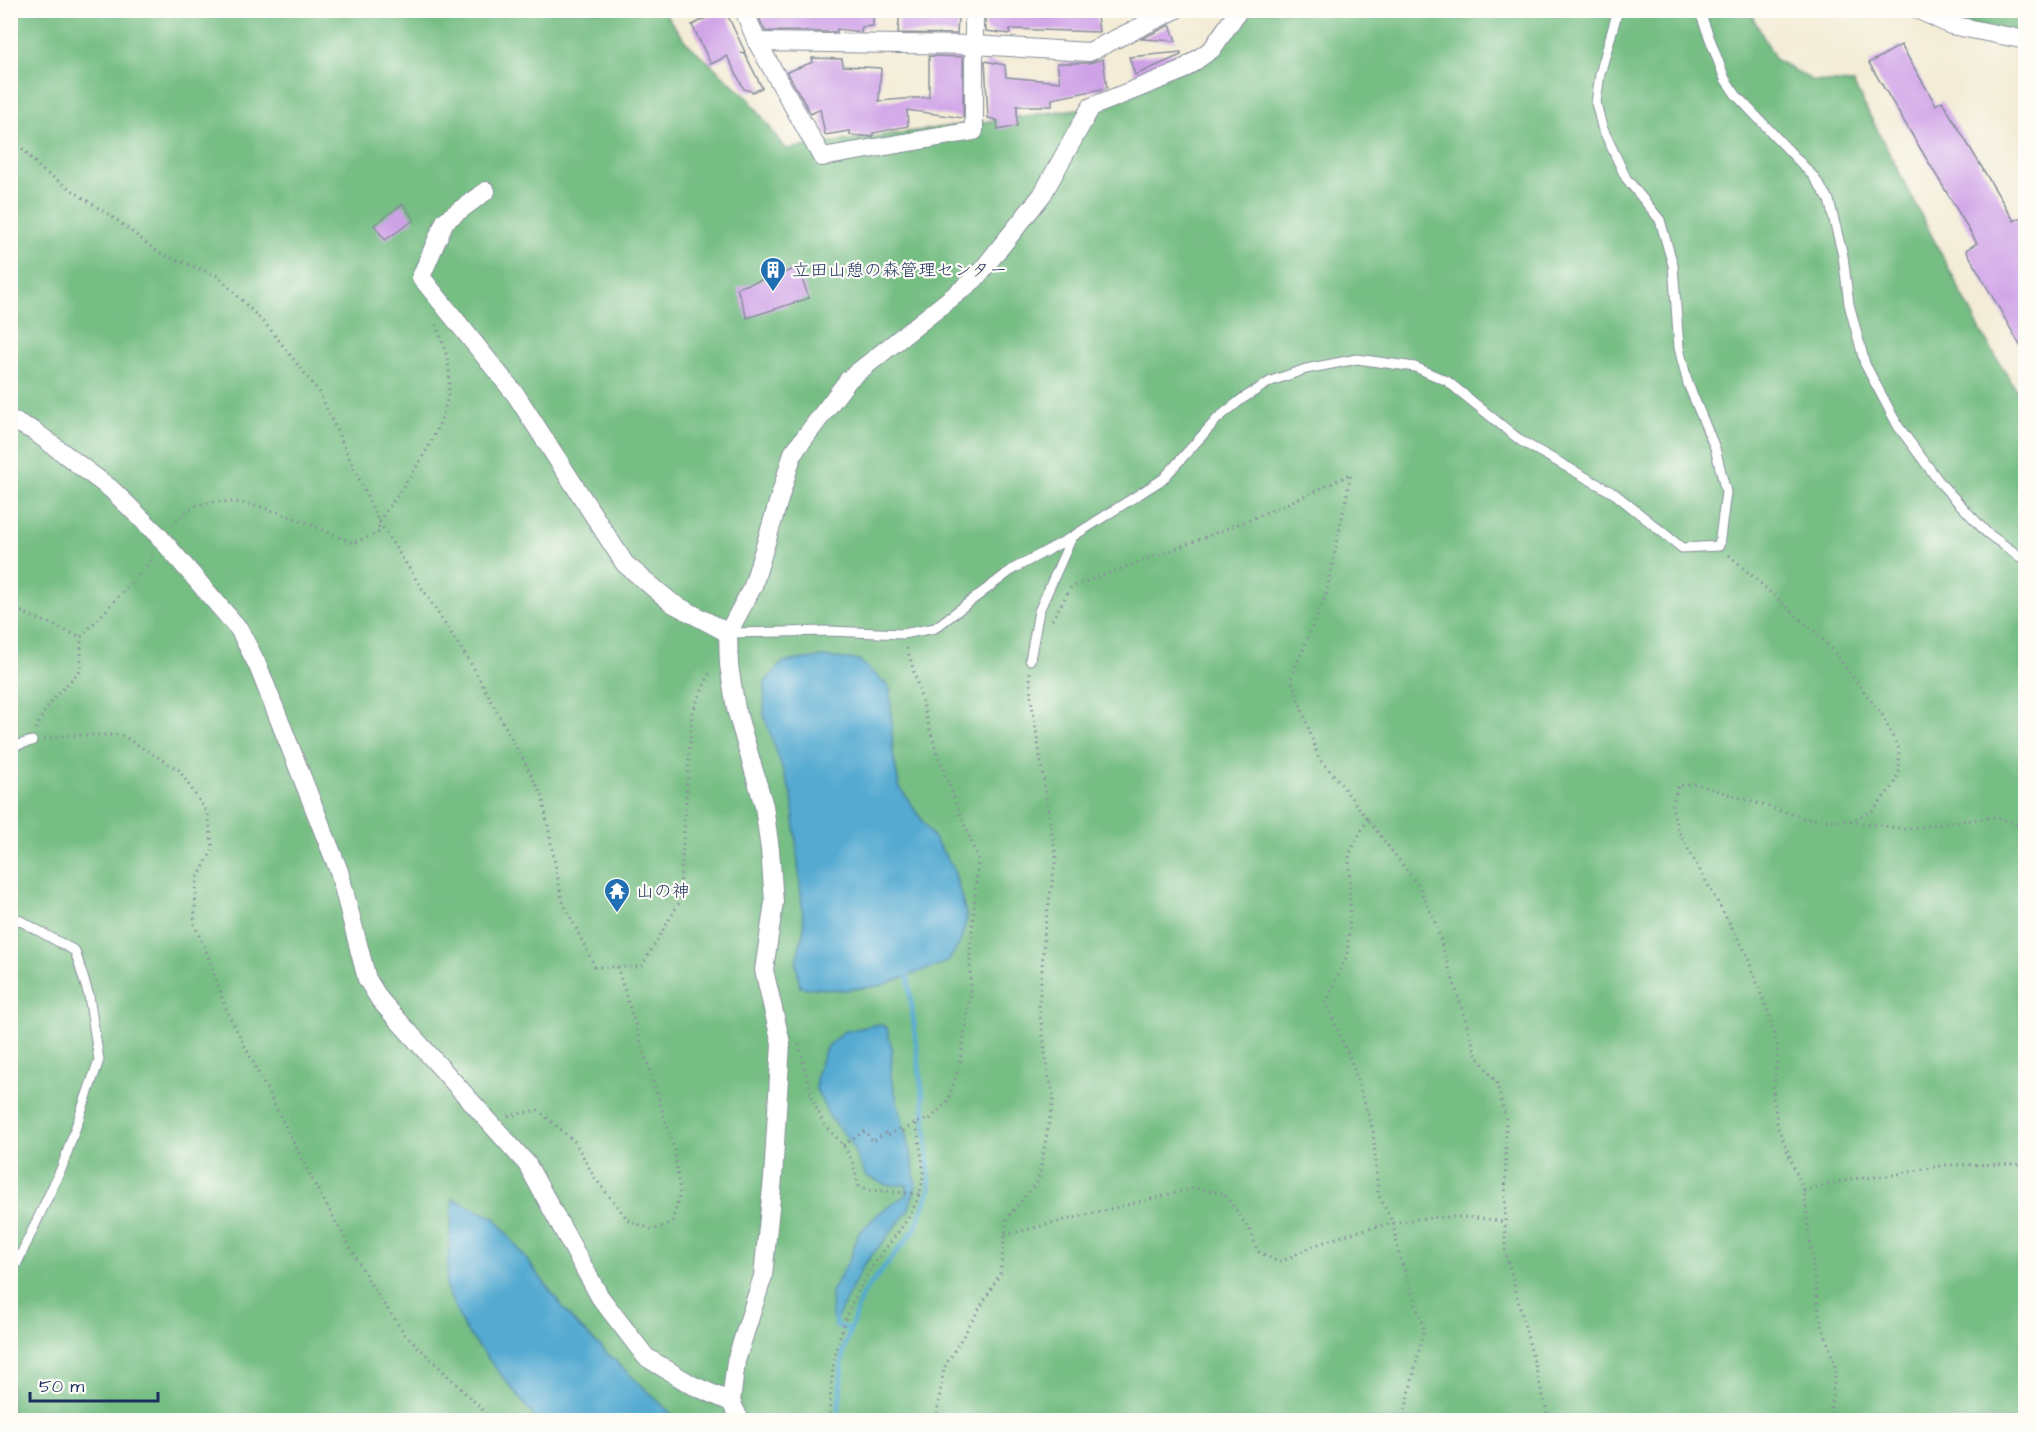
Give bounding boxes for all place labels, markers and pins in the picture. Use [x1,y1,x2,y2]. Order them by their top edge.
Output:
building icon: 立田山憩の森管理センター [758,255,788,293]
place label: 立田山憩の森管理センター [792,258,1007,283]
temple icon: 山の神 [602,876,632,914]
place label: 山の神 [636,879,690,904]

